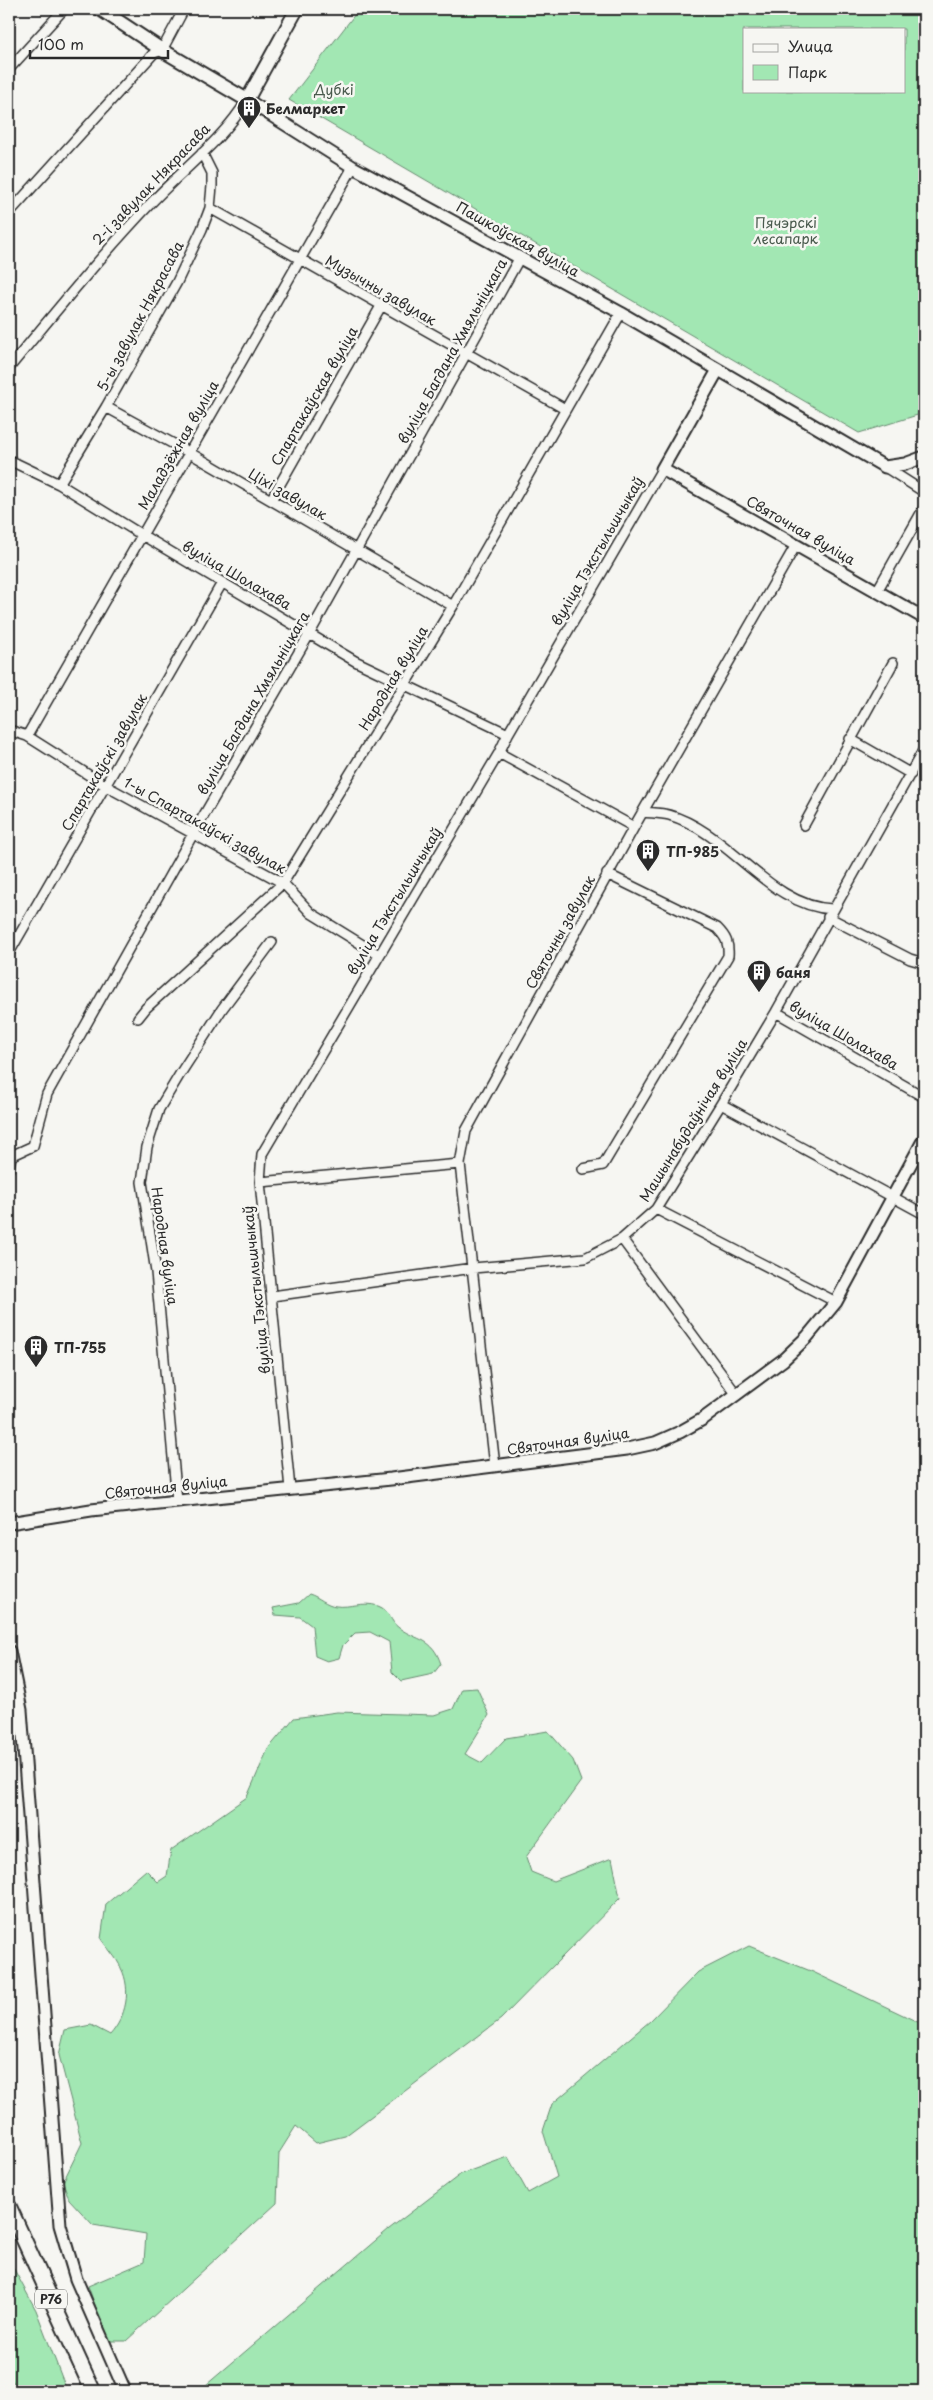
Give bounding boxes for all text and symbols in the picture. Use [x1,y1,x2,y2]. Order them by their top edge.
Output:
scale bar [30,28,168,60]
legend [743,28,906,92]
text: 100 m [38,32,84,55]
text: Улица [788,34,833,57]
text: Парк [788,60,827,83]
park label: Дубкі [313,79,354,100]
building icon: Белмаркет [236,95,262,129]
place label: Белмаркет [266,98,346,119]
street label: 2-і завулак Някрасава [87,118,215,250]
street label: Пашкоўская вуліца [452,196,584,282]
park label: Пячэрскі лесапарк [753,212,819,249]
street label: 5-ы завулак Някрасава [91,237,189,395]
street label: Музычны завулак [321,250,441,331]
street label: вуліца Багдана Хмяльніцкага [392,254,512,448]
street label: Спартакаўская вуліца [265,322,363,470]
street label: Маладзёжная вуліца [132,376,224,514]
street label: Ціхі завулак [245,463,332,525]
street label: вуліца Тэкстыльшчыкаў [546,473,648,629]
street label: Святочная вуліца [742,490,860,570]
street label: вуліца Шолахава [179,535,296,615]
street label: вуліца Багдана Хмяльніцкага [192,607,314,799]
street label: Народная вуліца [353,621,433,734]
street label: Спартакаўскі завулак [56,689,152,835]
street label: 1-ы Спартакаўскі завулак [120,771,291,879]
street label: вуліца Тэкстыльшчыкаў [341,823,447,979]
building icon: ТП-985 [635,838,661,872]
place label: ТП-985 [666,841,719,862]
street label: Святочны завулак [520,871,600,993]
building icon: баня [746,959,772,993]
place label: баня [776,962,811,983]
street label: вуліца Шолахава [786,995,903,1075]
street label: Машынабудаўнічая вуліца [634,1034,752,1206]
street label: Народная вуліца [146,1186,184,1307]
street label: вуліца Тэкстыльшчыкаў [237,1205,275,1375]
building icon: ТП-755 [23,1334,49,1368]
place label: ТП-755 [54,1337,106,1358]
street label: Святочная вуліца [506,1422,631,1460]
street label: Святочная вуліца [104,1470,229,1504]
road number: Р76 [35,2290,67,2308]

